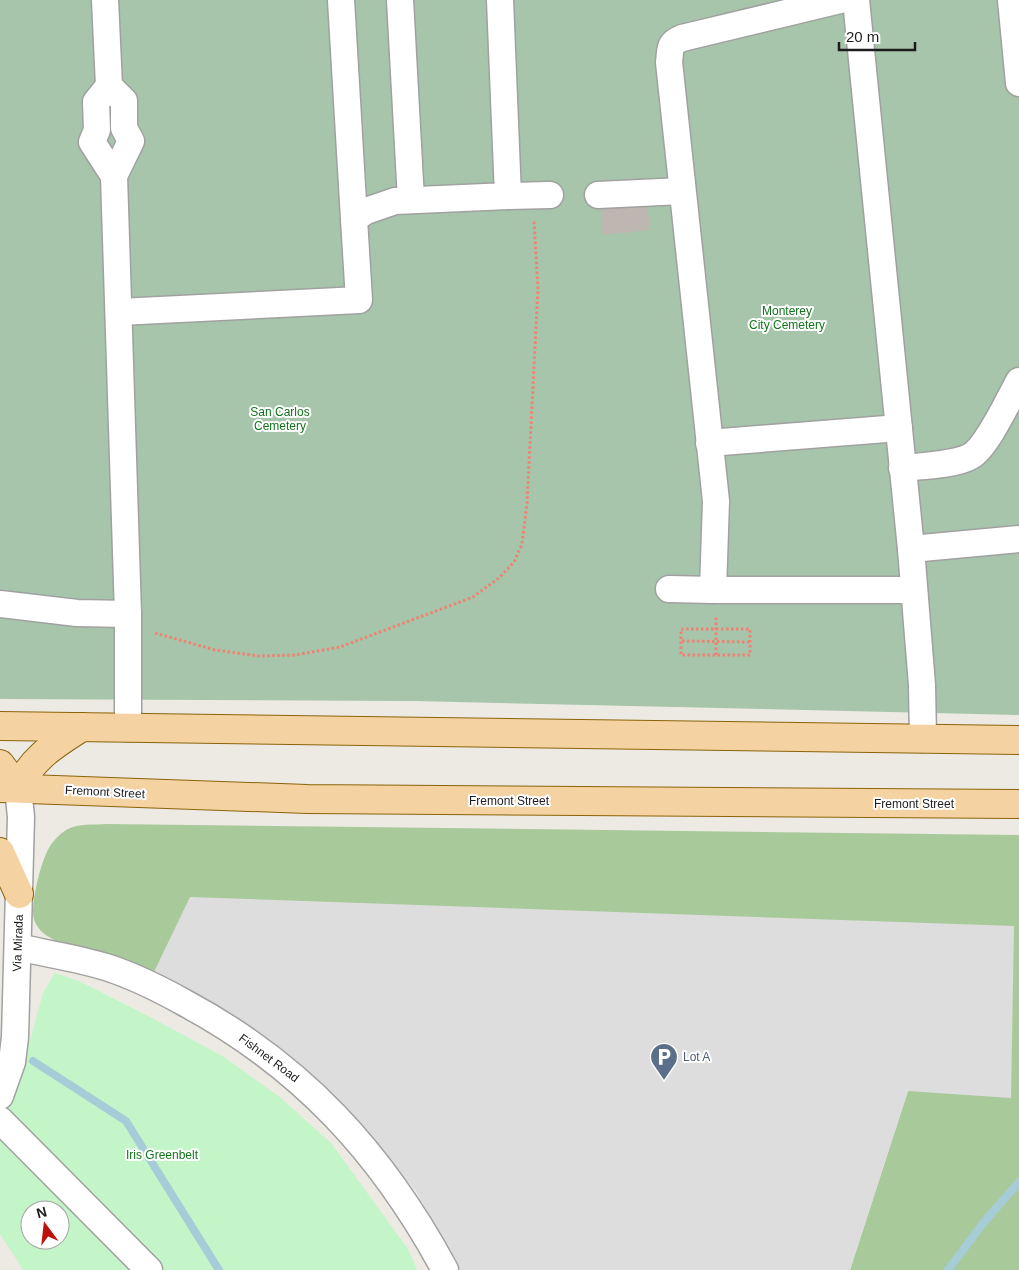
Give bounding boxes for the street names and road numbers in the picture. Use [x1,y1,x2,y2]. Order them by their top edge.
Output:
street label: Fremont Street [65,783,146,801]
street label: Fremont Street [469,794,550,808]
street label: Fremont Street [874,797,955,811]
street label: Via Mirada [10,914,26,972]
street label: Fishnet Road [236,1031,302,1085]

